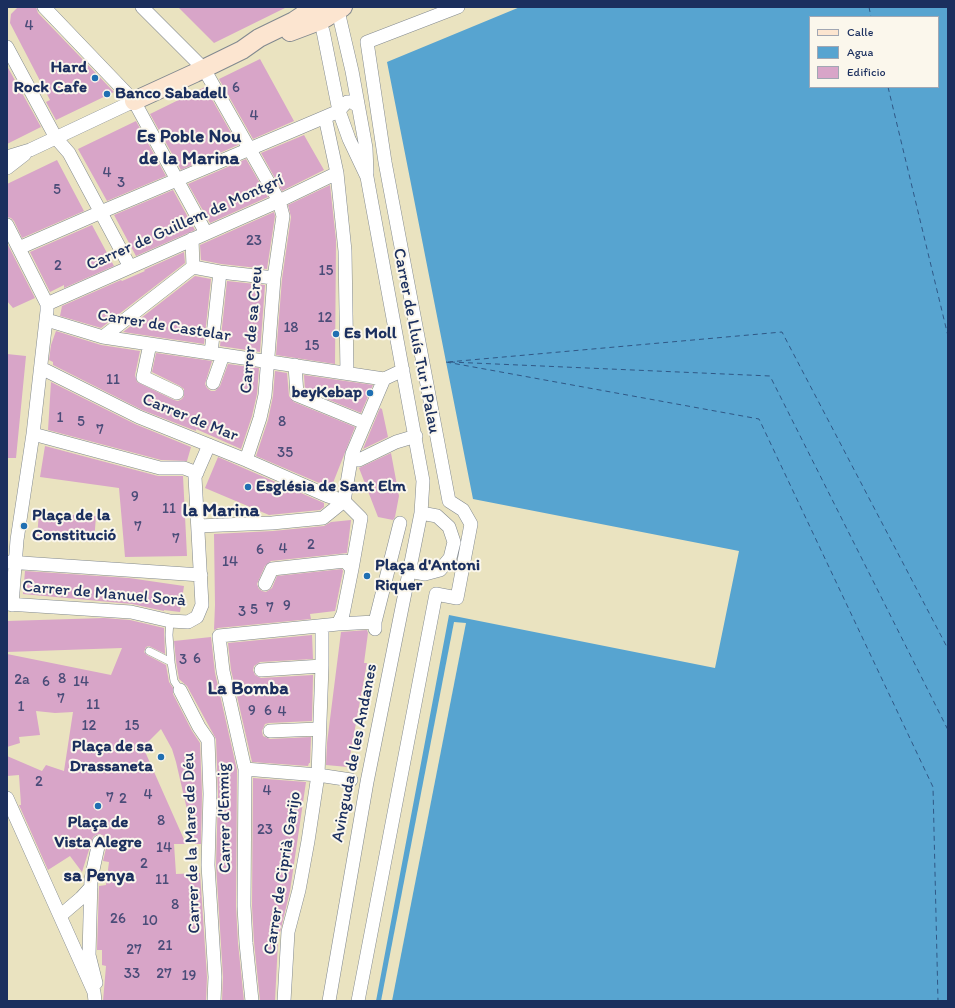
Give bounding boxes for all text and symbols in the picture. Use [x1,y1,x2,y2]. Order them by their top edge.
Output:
legend [809,16,939,88]
house number: 4 [24,17,34,35]
text: Calle [847,25,873,39]
text: Agua [847,45,873,59]
place label: Hard Rock Cafe [14,58,87,98]
text: Edificio [847,65,886,79]
marker: Hard Rock Cafe [90,73,100,83]
house number: 6 [232,79,240,97]
place label: Banco Sabadell [115,84,227,104]
marker: Banco Sabadell [102,89,112,99]
house number: 4 [249,107,259,125]
district label: Es Poble Nou de la Marina [137,126,241,170]
house number: 4 [102,164,112,182]
street label: Carrer de Guillem de Montgrí [83,170,287,276]
house number: 3 [117,174,125,192]
house number: 5 [53,181,61,199]
house number: 23 [246,232,262,250]
street label: Carrer de Lluís Tur i Palau [388,247,444,435]
house number: 2 [54,257,62,275]
house number: 15 [319,262,333,280]
street label: Carrer de sa Creu [236,265,268,395]
street label: Carrer de Castelar [96,305,232,347]
house number: 12 [318,309,332,327]
house number: 18 [283,319,299,337]
place label: Es Moll [344,324,396,344]
marker: Es Moll [331,329,341,339]
house number: 15 [305,337,319,355]
house number: 11 [106,371,120,389]
place label: beyKebap [291,383,362,403]
marker: beyKebap [365,388,375,398]
street label: Carrer de Mar [139,389,241,447]
house number: 1 [57,409,63,427]
house number: 5 [77,413,85,431]
house number: 8 [278,413,286,431]
house number: 7 [96,421,104,439]
house number: 35 [277,444,293,462]
place label: Església de Sant Elm [256,477,406,497]
marker: Església de Sant Elm [243,482,253,492]
house number: 9 [131,488,139,506]
house number: 11 [162,500,176,518]
district label: la Marina [183,500,259,522]
place label: Plaça de la Constitució [32,506,116,546]
house number: 7 [134,518,142,536]
marker: Plaça de la Constitució [19,521,29,531]
house number: 7 [172,530,180,548]
house number: 2 [307,536,315,554]
house number: 4 [278,540,288,558]
house number: 6 [256,541,264,559]
house number: 14 [222,553,238,571]
place label: Plaça d'Antoni Riquer [375,556,480,596]
marker: Plaça d'Antoni Riquer [362,571,372,581]
street label: Carrer de Manuel Sorà [21,577,187,611]
house number: 9 [283,597,291,615]
house number: 7 [266,599,274,617]
house number: 5 [250,601,258,619]
house number: 3 [238,603,246,621]
house number: 6 [193,650,201,668]
house number: 3 [179,651,187,669]
street label: Avinguda de les Andanes [328,662,382,844]
house number: 8 [58,670,66,688]
house number: 2a [14,671,30,689]
house number: 6 [42,673,50,691]
house number: 14 [73,673,89,691]
district label: La Bomba [208,678,288,700]
house number: 7 [57,690,65,708]
house number: 11 [86,696,100,714]
house number: 1 [18,698,24,716]
house number: 9 [248,702,256,720]
house number: 6 [264,702,272,720]
house number: 4 [277,703,287,721]
house number: 12 [82,717,96,735]
house number: 15 [125,717,139,735]
place label: Plaça de sa Drassaneta [70,737,153,777]
marker: Plaça de sa Drassaneta [156,752,166,762]
street label: Carrer de la Mare de Déu [179,752,205,934]
street label: Carrer d'Enmig [214,763,236,873]
house number: 2 [35,773,43,791]
house number: 4 [262,782,272,800]
house number: 4 [143,786,153,804]
house number: 7 [106,789,114,807]
house number: 2 [119,790,127,808]
street label: Carrer de Ciprià Garijo [260,790,306,956]
marker: Plaça de Vista Alegre [93,801,103,811]
house number: 8 [157,812,165,830]
place label: Plaça de Vista Alegre [54,813,142,853]
house number: 23 [257,821,273,839]
house number: 14 [156,839,172,857]
house number: 2 [140,855,148,873]
district label: sa Penya [64,865,134,887]
house number: 11 [155,871,169,889]
house number: 8 [171,896,179,914]
house number: 26 [110,910,126,928]
house number: 10 [142,912,158,930]
house number: 21 [158,937,172,955]
house number: 27 [126,941,142,959]
house number: 33 [124,965,140,983]
house number: 27 [156,965,172,983]
house number: 19 [182,967,196,985]

